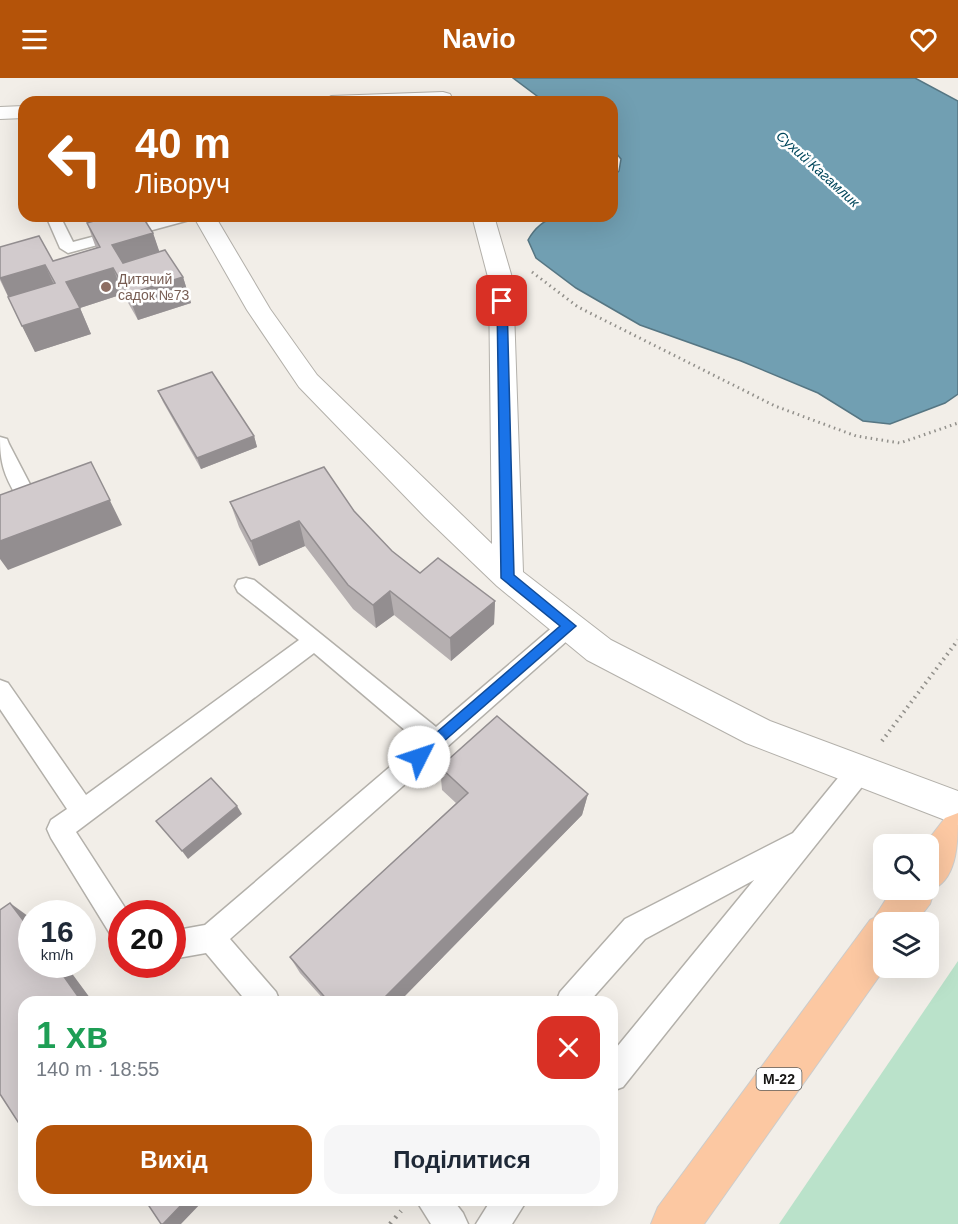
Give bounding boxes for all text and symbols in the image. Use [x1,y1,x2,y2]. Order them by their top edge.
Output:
icon: menu [18,23,51,56]
icon: heart [907,23,940,56]
text: Navio [442,24,516,54]
icon: left [36,120,114,198]
text: 40 m [135,120,231,167]
water label: Сухий Кагамлик [773,128,864,211]
text: Ліворуч [135,169,230,199]
place label: Дитячий садок №73 [118,271,190,303]
pin [476,275,527,326]
marker: Дитячий садок №73 [99,280,113,294]
icon: arrive [485,284,518,317]
position arrow [387,725,451,789]
map controls [873,834,939,978]
button: search [873,834,939,900]
speed limit sign: 20 [108,900,186,978]
button: layers [873,912,939,978]
text: 16 [40,915,74,948]
text: km/h [41,946,73,963]
text: 1 хв [36,1015,108,1056]
button: close [537,1016,600,1079]
text: 140 m · 18:55 [36,1058,159,1080]
road number: М-22 [756,1068,802,1090]
button: Вихід [36,1125,312,1194]
button: Поділитися [324,1125,600,1194]

